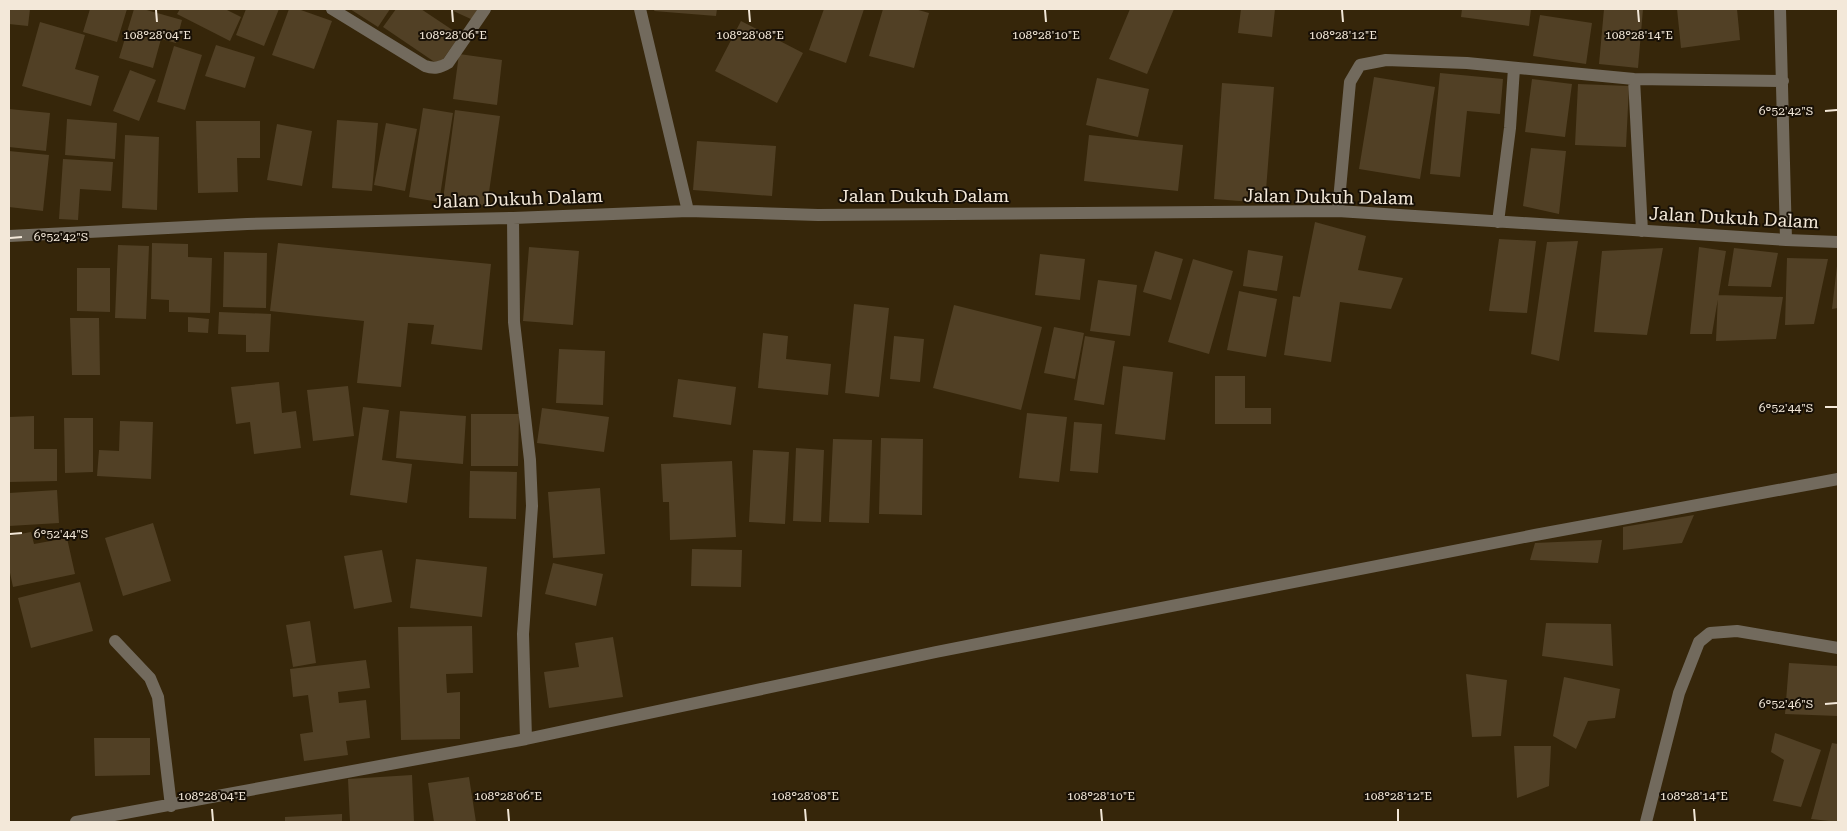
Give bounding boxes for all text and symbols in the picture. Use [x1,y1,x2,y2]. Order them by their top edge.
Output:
text: 108°28'04"E [123,28,191,42]
text: 108°28'06"E [419,28,487,42]
text: 108°28'08"E [716,28,784,42]
text: 108°28'10"E [1012,28,1080,42]
text: 108°28'12"E [1309,28,1377,42]
text: 108°28'14"E [1605,28,1673,42]
text: 6°52'42"S [1759,104,1813,118]
street label: Jalan Dukuh Dalam [433,185,603,212]
street label: Jalan Dukuh Dalam [839,185,1009,206]
street label: Jalan Dukuh Dalam [1244,185,1414,208]
street label: Jalan Dukuh Dalam [1649,203,1820,232]
text: 6°52'42"S [34,230,88,244]
text: 6°52'44"S [1759,401,1813,415]
text: 6°52'44"S [34,527,88,541]
text: 6°52'46"S [1759,697,1813,711]
text: 108°28'04"E [178,789,246,803]
text: 108°28'06"E [474,789,542,803]
text: 108°28'08"E [771,789,839,803]
text: 108°28'10"E [1067,789,1135,803]
text: 108°28'12"E [1364,789,1432,803]
text: 108°28'14"E [1660,789,1728,803]

